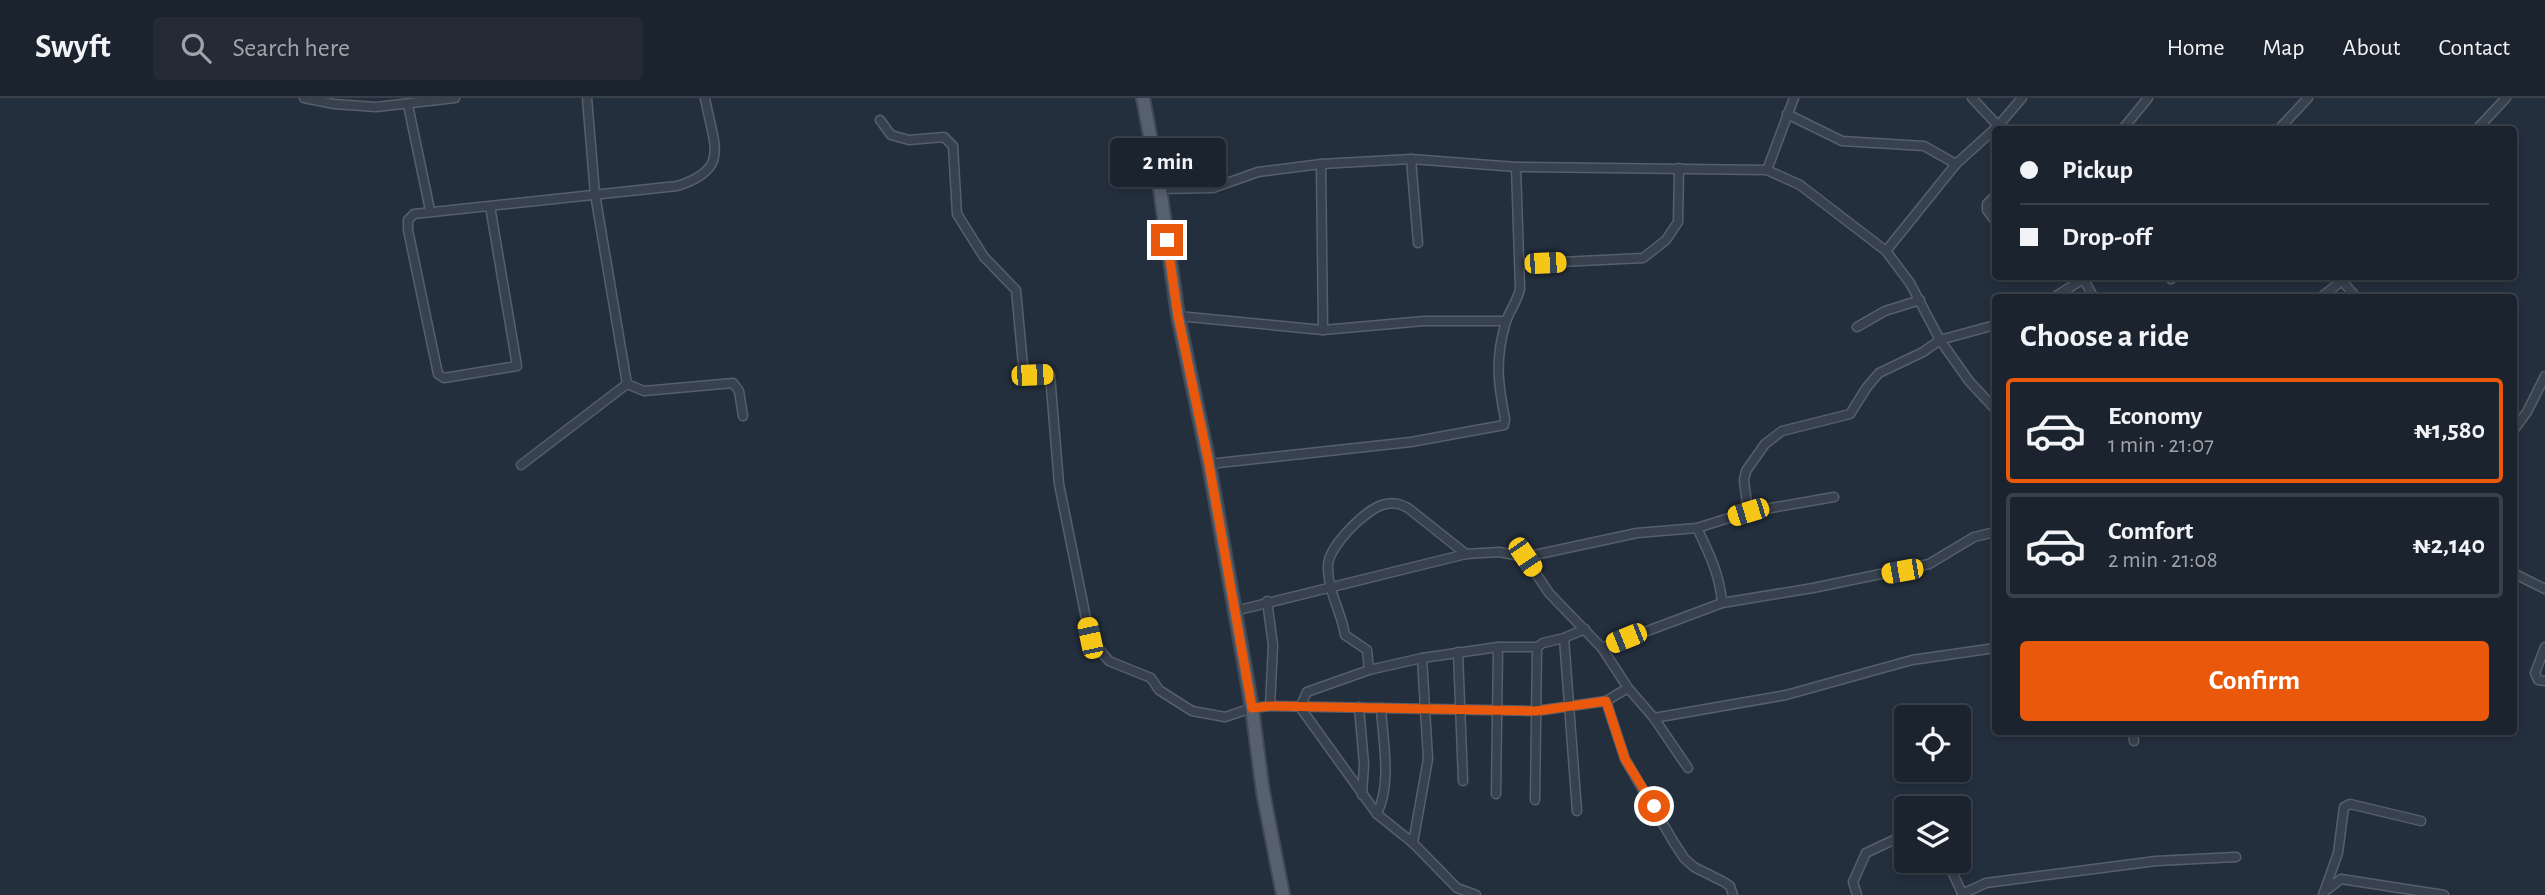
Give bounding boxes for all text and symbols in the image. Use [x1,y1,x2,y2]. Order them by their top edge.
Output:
search box [153,17,643,80]
icon: search [177,29,215,67]
text: Swyft [35,31,111,64]
text: Search here [233,35,350,61]
text: Home [2167,36,2225,60]
text: Map [2263,36,2305,60]
text: About [2343,36,2400,60]
text: Contact [2438,36,2510,60]
callout: 2 min [1109,138,1225,188]
text: 2 min [1142,151,1194,174]
text: Pickup [2062,157,2133,183]
route end [1151,224,1183,256]
text: Drop-off [2062,224,2151,250]
car [1524,252,1567,274]
text: Choose a ride [2020,320,2189,352]
car [1011,364,1054,386]
icon: car [2024,399,2087,462]
text: Economy [2108,403,2202,429]
text: ₦1,580 [2414,417,2485,443]
text: 1 min · 21:07 [2108,434,2214,457]
car [1725,496,1772,528]
icon: car [2024,514,2087,577]
text: Comfort [2108,518,2193,544]
text: ₦2,140 [2412,532,2485,558]
car [1505,534,1546,580]
text: 2 min · 21:08 [2108,549,2218,572]
car [1880,557,1925,585]
car [1076,615,1105,661]
car [1603,620,1650,656]
button: Confirm [2020,641,2489,721]
map controls [1894,705,1971,873]
button: locate [1894,705,1971,782]
route start [1638,790,1670,822]
button: layers [1894,796,1971,873]

